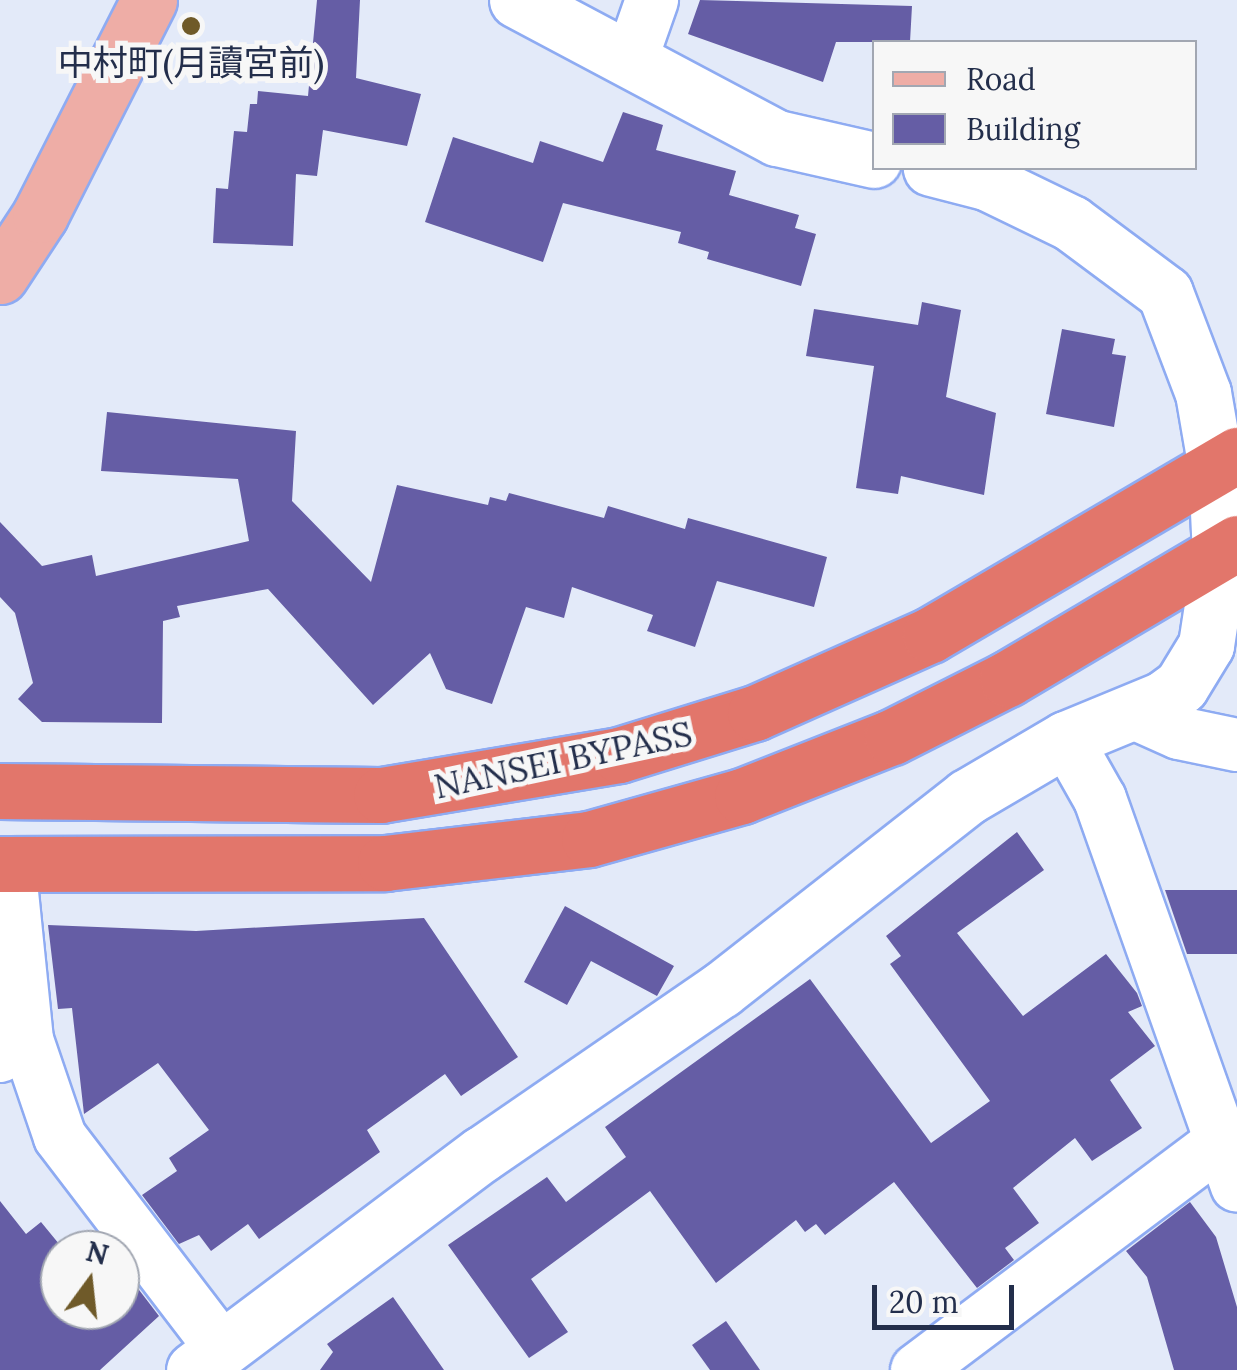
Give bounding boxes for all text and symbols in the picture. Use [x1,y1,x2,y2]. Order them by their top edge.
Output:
marker: 中村町(月讀宮前) [180,15,202,37]
legend [872,40,1197,170]
place label: 中村町(月讀宮前) [58,42,324,84]
text: Road [966,60,1036,98]
text: Building [966,110,1080,148]
street label: NANSEI BYPASS [430,712,696,808]
north arrow [40,1230,140,1330]
text: N [82,1233,112,1273]
scale bar [877,1265,1020,1327]
text: 20 m [889,1283,958,1321]

